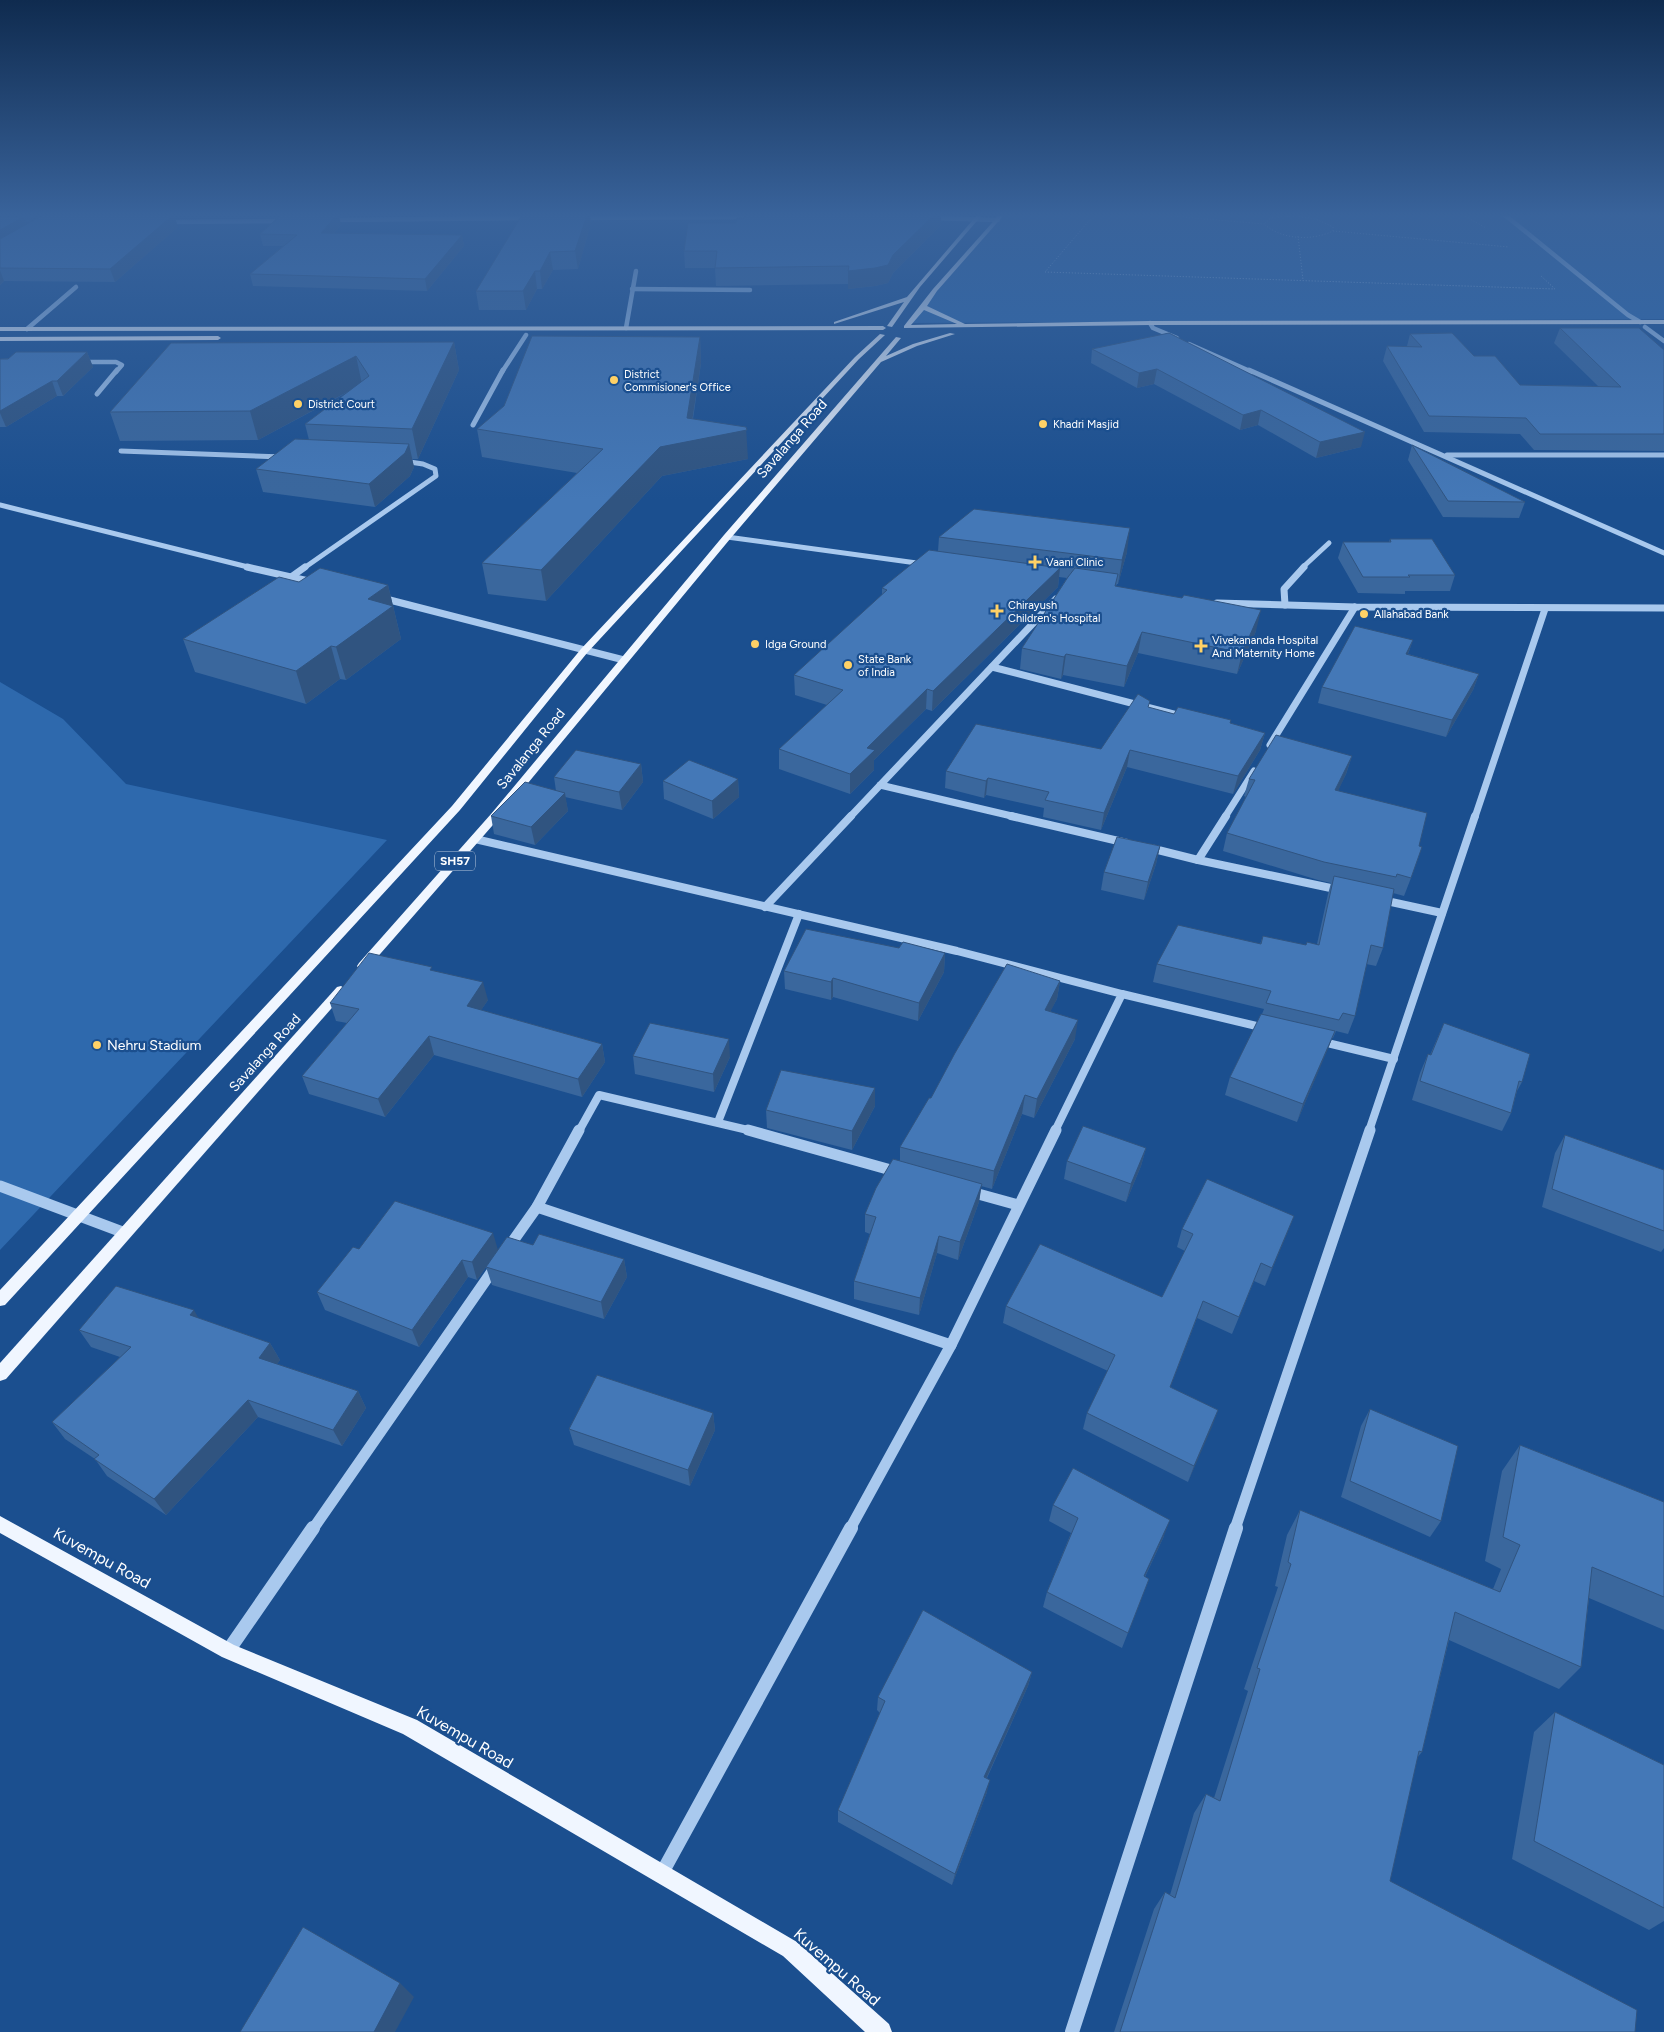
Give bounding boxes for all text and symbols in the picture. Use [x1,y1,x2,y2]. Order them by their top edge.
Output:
place label: District Commisioner's Office [624,368,731,394]
marker: District Commisioner's Office [608,374,620,386]
street label: Savalanga Road [753,396,831,482]
marker: District Court [292,398,304,410]
place label: District Court [308,398,375,411]
marker: Khadri Masjid [1037,418,1049,430]
place label: Khadri Masjid [1053,418,1119,431]
marker: Vaani Clinic [1028,555,1042,569]
place label: Vaani Clinic [1046,556,1103,569]
place label: Chirayush Children's Hospital [1008,599,1100,625]
marker: Chirayush Children's Hospital [990,604,1004,618]
marker: Allahabad Bank [1358,608,1370,620]
place label: Allahabad Bank [1374,608,1449,621]
place label: Vivekananda Hospital And Maternity Home [1212,634,1318,660]
marker: Idga Ground [749,638,761,650]
place label: Idga Ground [765,638,826,651]
marker: Vivekananda Hospital And Maternity Home [1194,639,1208,653]
place label: State Bank of India [858,653,912,679]
marker: State Bank of India [842,659,854,671]
street label: Savalanga Road [493,705,569,793]
road number: SH57 [435,851,475,870]
street label: Savalanga Road [226,1011,304,1095]
place label: Nehru Stadium [107,1037,202,1054]
marker: Nehru Stadium [91,1039,103,1051]
street label: Kuvempu Road [50,1523,154,1593]
street label: Kuvempu Road [413,1702,517,1772]
street label: Kuvempu Road [790,1924,884,2010]

